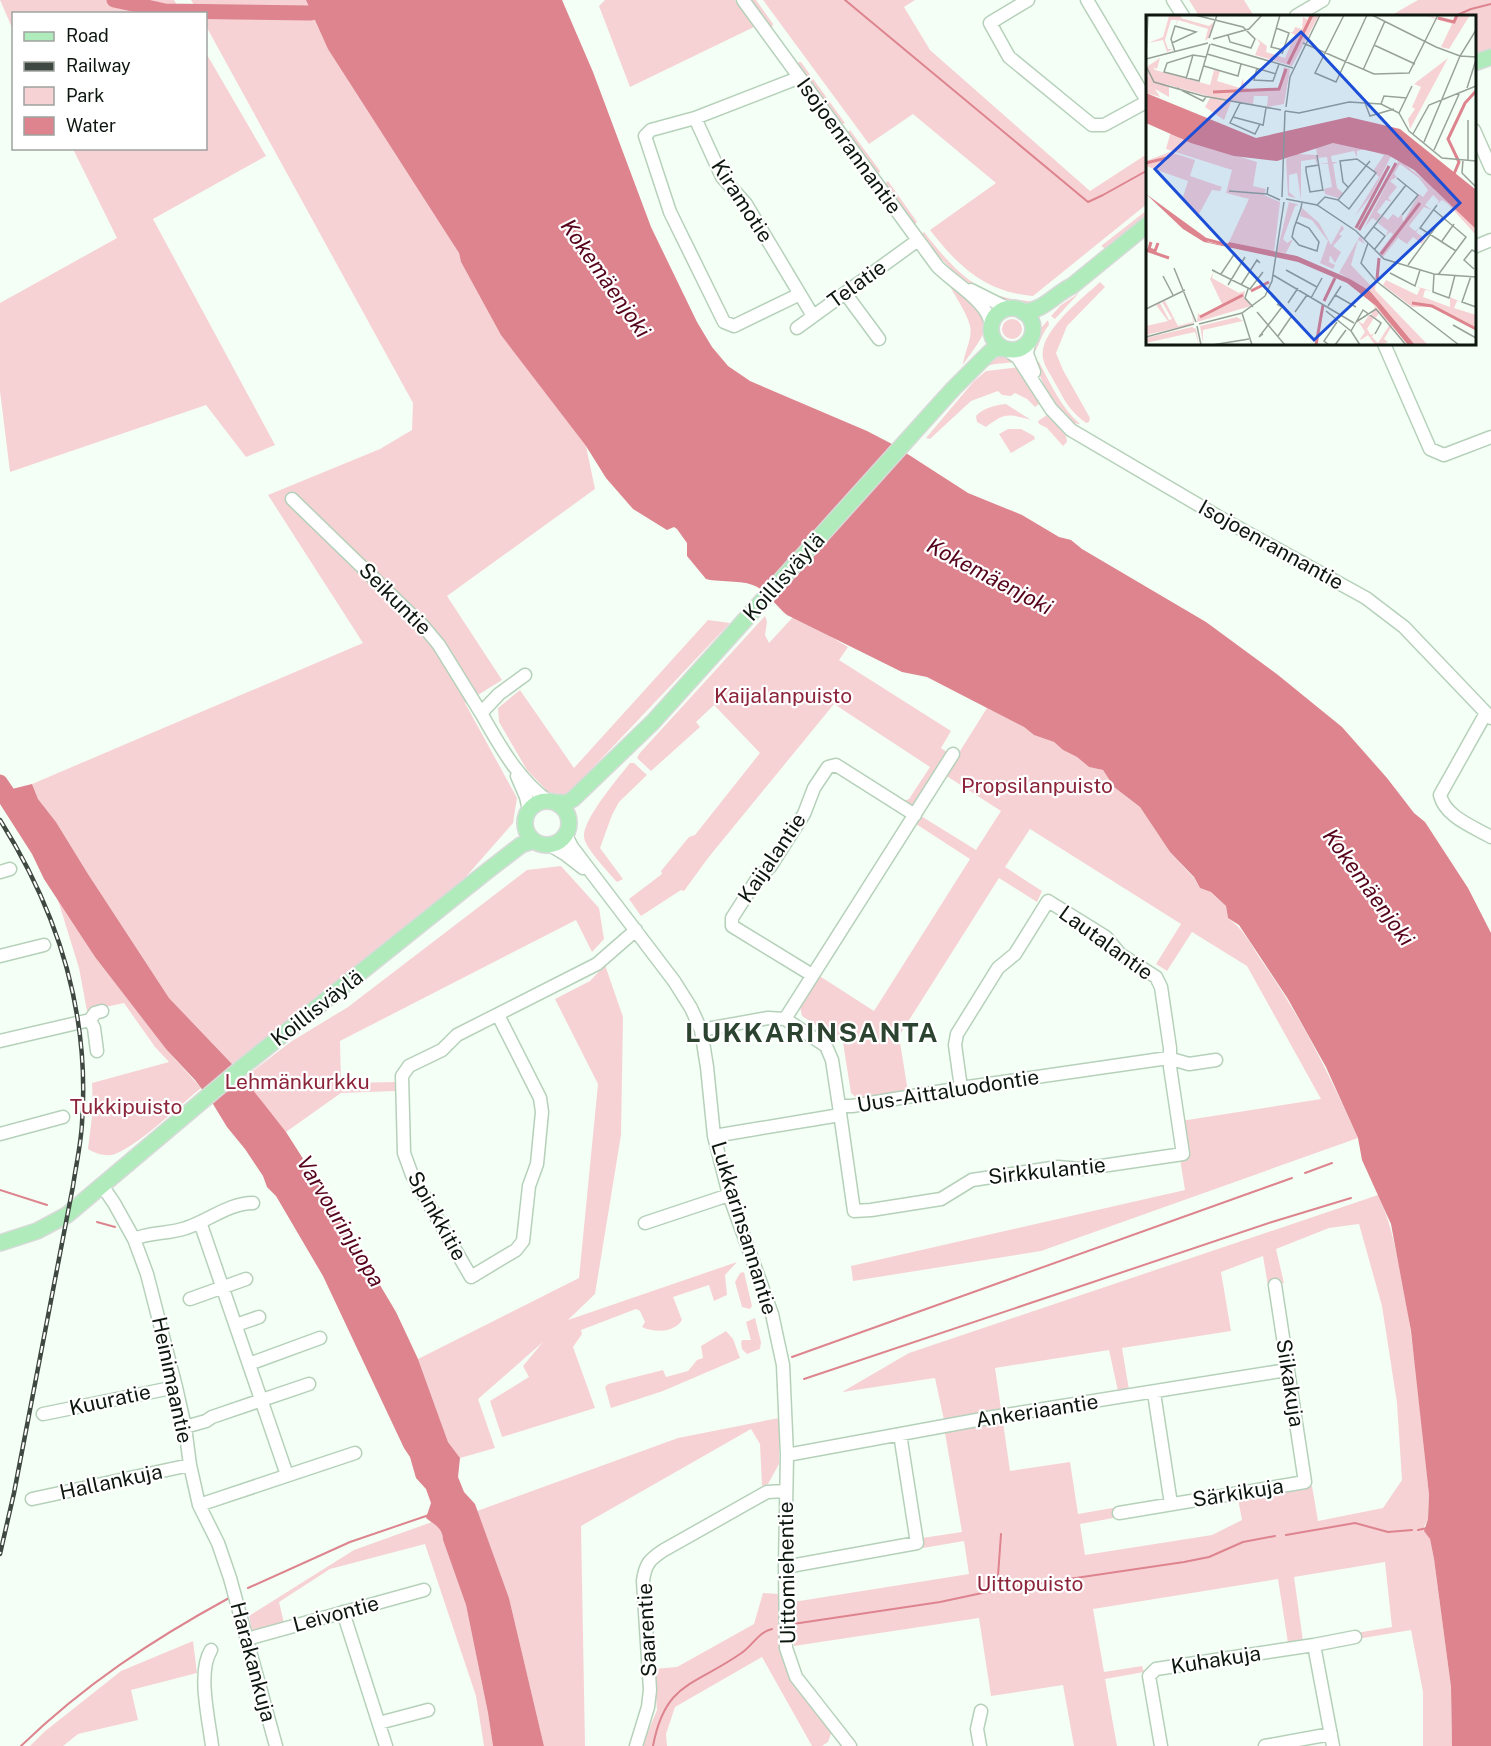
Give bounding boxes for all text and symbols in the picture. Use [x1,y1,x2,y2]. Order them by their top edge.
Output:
legend [12,12,207,150]
inset map [1146,15,1476,345]
text: Road [66,25,109,46]
text: Railway [66,55,131,76]
street label: Isojoenrannantie [792,73,907,219]
text: Park [66,85,104,106]
text: Water [66,115,116,136]
street label: Kiramotie [706,155,778,247]
water label: Kokemäenjoki [556,214,657,343]
street label: Telatie [823,254,891,313]
street label: Isojoenrannantie [1194,494,1348,595]
street label: Koillisväylä [738,528,830,626]
water label: Kokemäenjoki [923,532,1058,620]
street label: Seikuntie [354,557,437,640]
park label: Kaijalanpuisto [714,683,852,708]
park label: Propsilanpuisto [961,773,1113,798]
street label: Kaijalantie [732,808,811,907]
water label: Kokemäenjoki [1318,823,1421,951]
street label: Lautalantie [1054,900,1158,985]
street label: Koillisväylä [266,964,368,1051]
district label: LUKKARINSANTA [685,1016,939,1048]
street label: Uus-Aittaluodontie [855,1064,1041,1117]
park label: Lehmänkurkku [224,1069,370,1094]
park label: Tukkipuisto [70,1094,182,1119]
street label: Lukkarinsannantie [706,1138,783,1318]
water label: Varvourinjuopa [292,1151,390,1291]
street label: Sirkkulantie [987,1152,1107,1189]
street label: Spinkkitie [403,1167,472,1265]
street label: Heinimaantie [147,1314,198,1446]
street label: Siikakuja [1271,1337,1310,1429]
street label: Kuuratie [67,1379,153,1420]
street label: Ankeriaantie [974,1388,1100,1433]
street label: Hallankuja [57,1458,165,1505]
street label: Särkikuja [1191,1473,1285,1512]
street label: Uittomiehentie [773,1501,800,1645]
park label: Uittopuisto [977,1571,1083,1596]
street label: Saarentie [632,1582,661,1678]
street label: Leivontie [290,1590,382,1637]
street label: Harakankuja [225,1599,281,1725]
street label: Kuhakuja [1169,1640,1263,1679]

